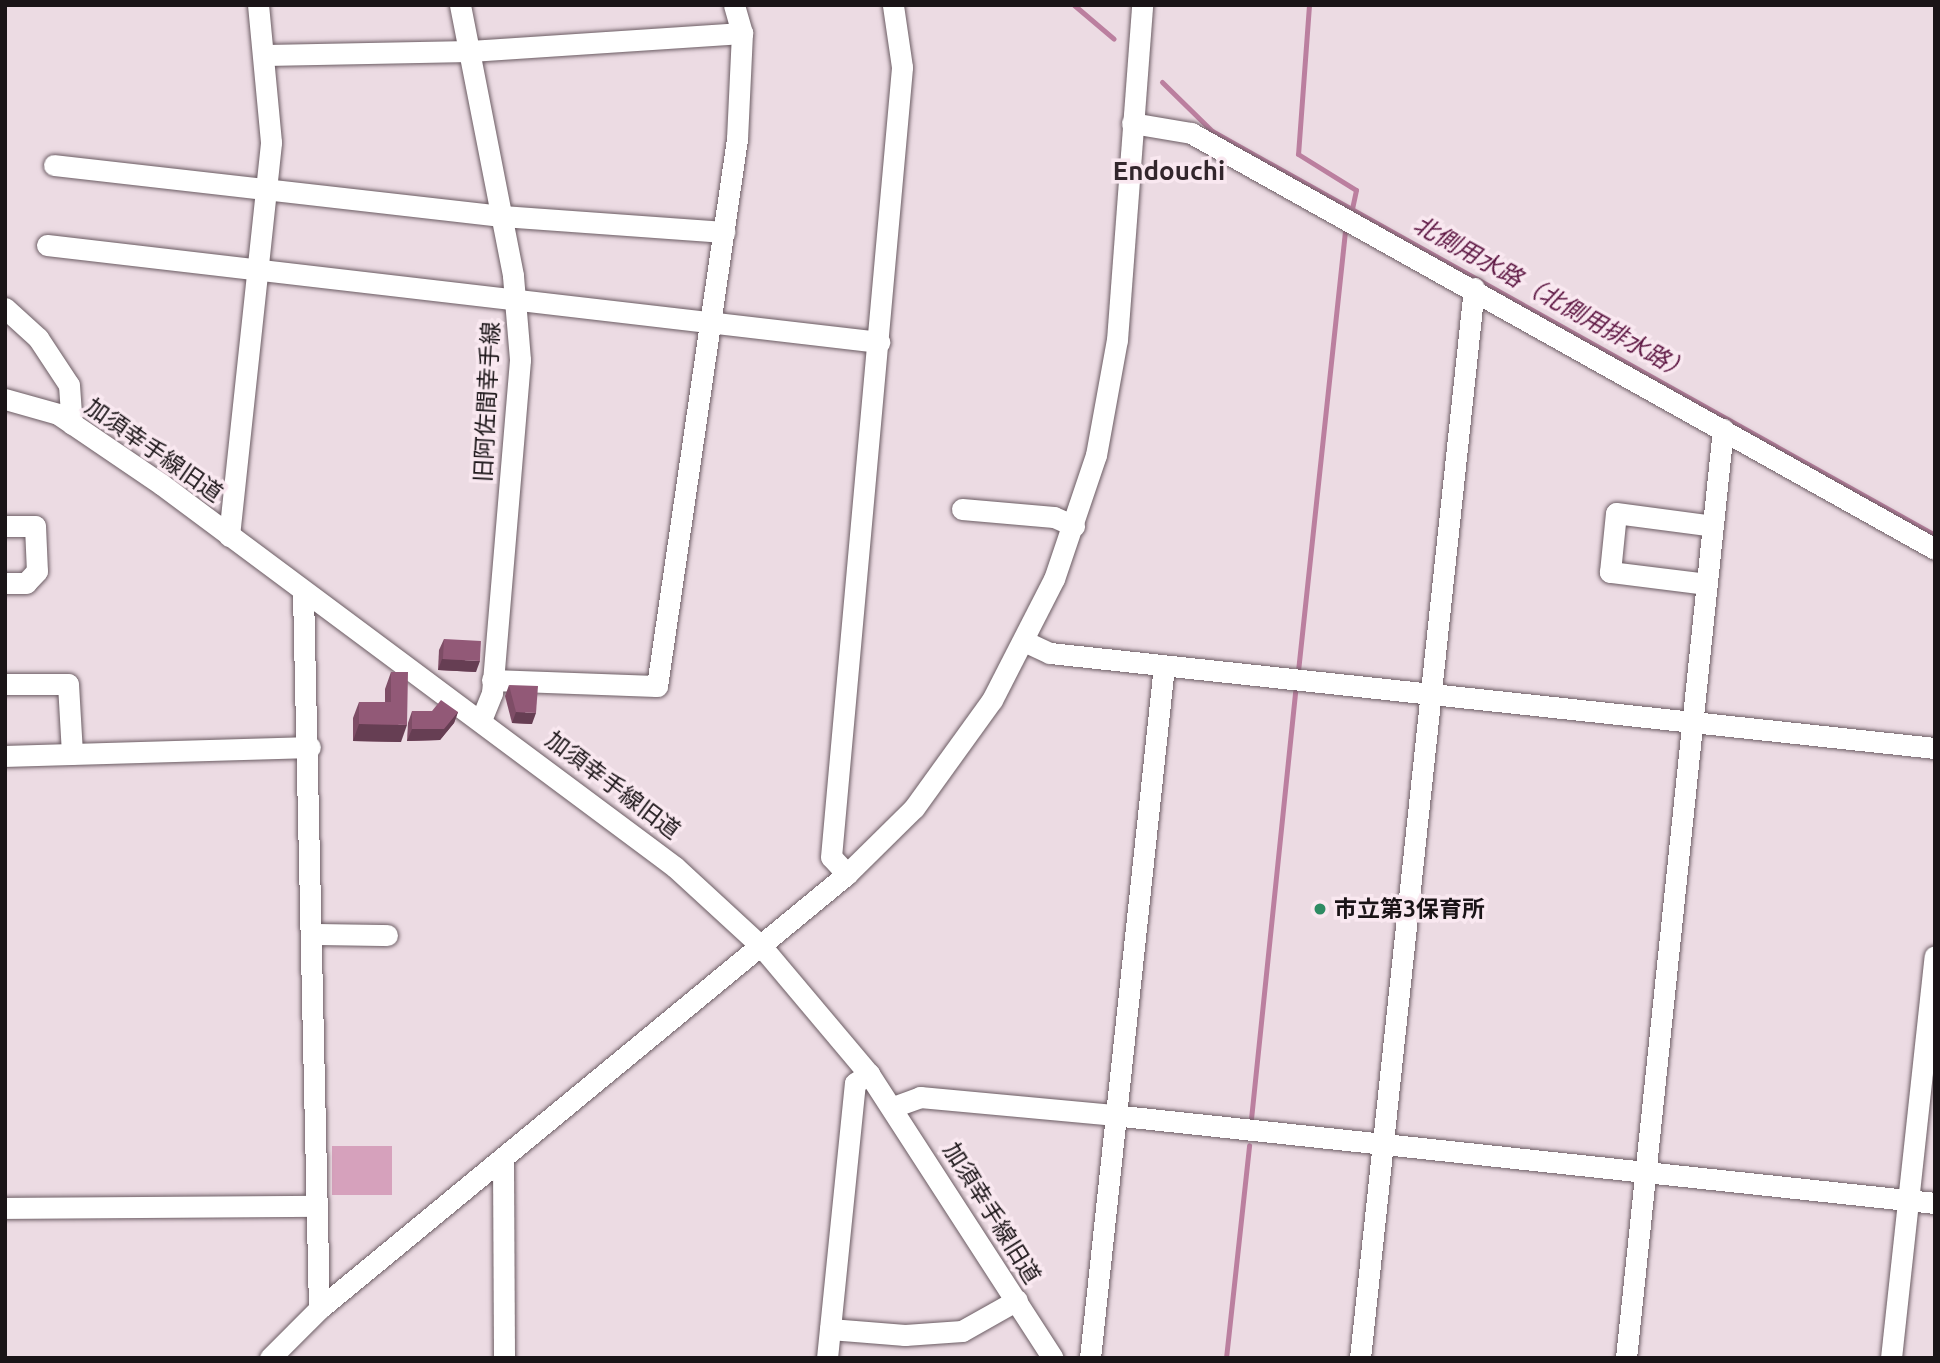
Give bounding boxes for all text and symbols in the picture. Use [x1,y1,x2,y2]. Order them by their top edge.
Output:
district label: Endouchi [1113,155,1225,187]
water label: 北側用水路（北側用排水路） [1409,210,1695,386]
street label: 旧阿佐間幸手線 [469,321,505,483]
street label: 加須幸手線旧道 [80,393,228,507]
street label: 加須幸手線旧道 [540,726,686,844]
place label: 市立第3保育所 [1334,895,1485,923]
marker: 市立第3保育所 [1312,901,1328,917]
street label: 加須幸手線旧道 [938,1137,1046,1289]

